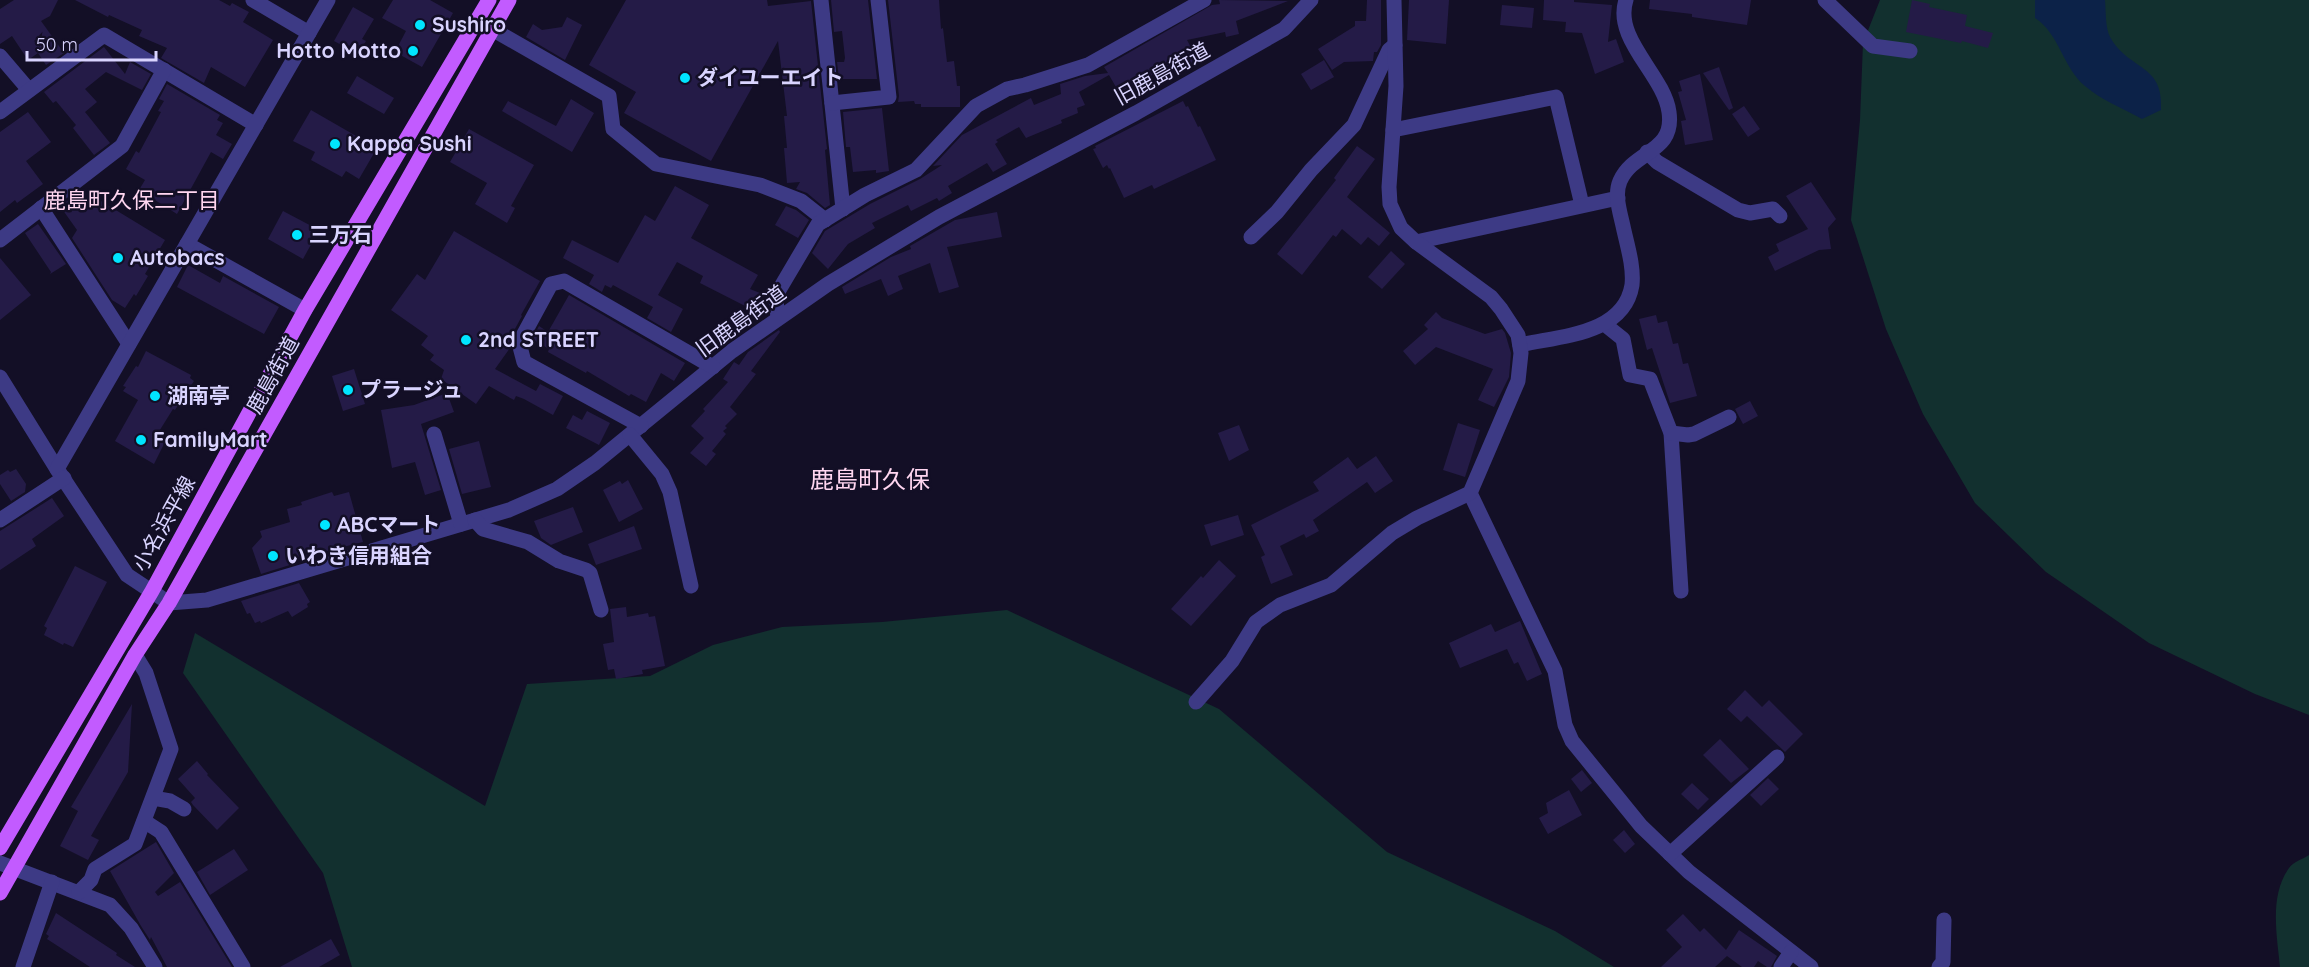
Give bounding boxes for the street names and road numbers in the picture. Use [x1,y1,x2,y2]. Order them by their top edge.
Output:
street label: 旧鹿島街道 [1109,36,1214,110]
street label: 旧鹿島街道 [690,279,791,362]
street label: 鹿島街道 [240,331,304,418]
street label: 小名浜平線 [126,471,200,576]

